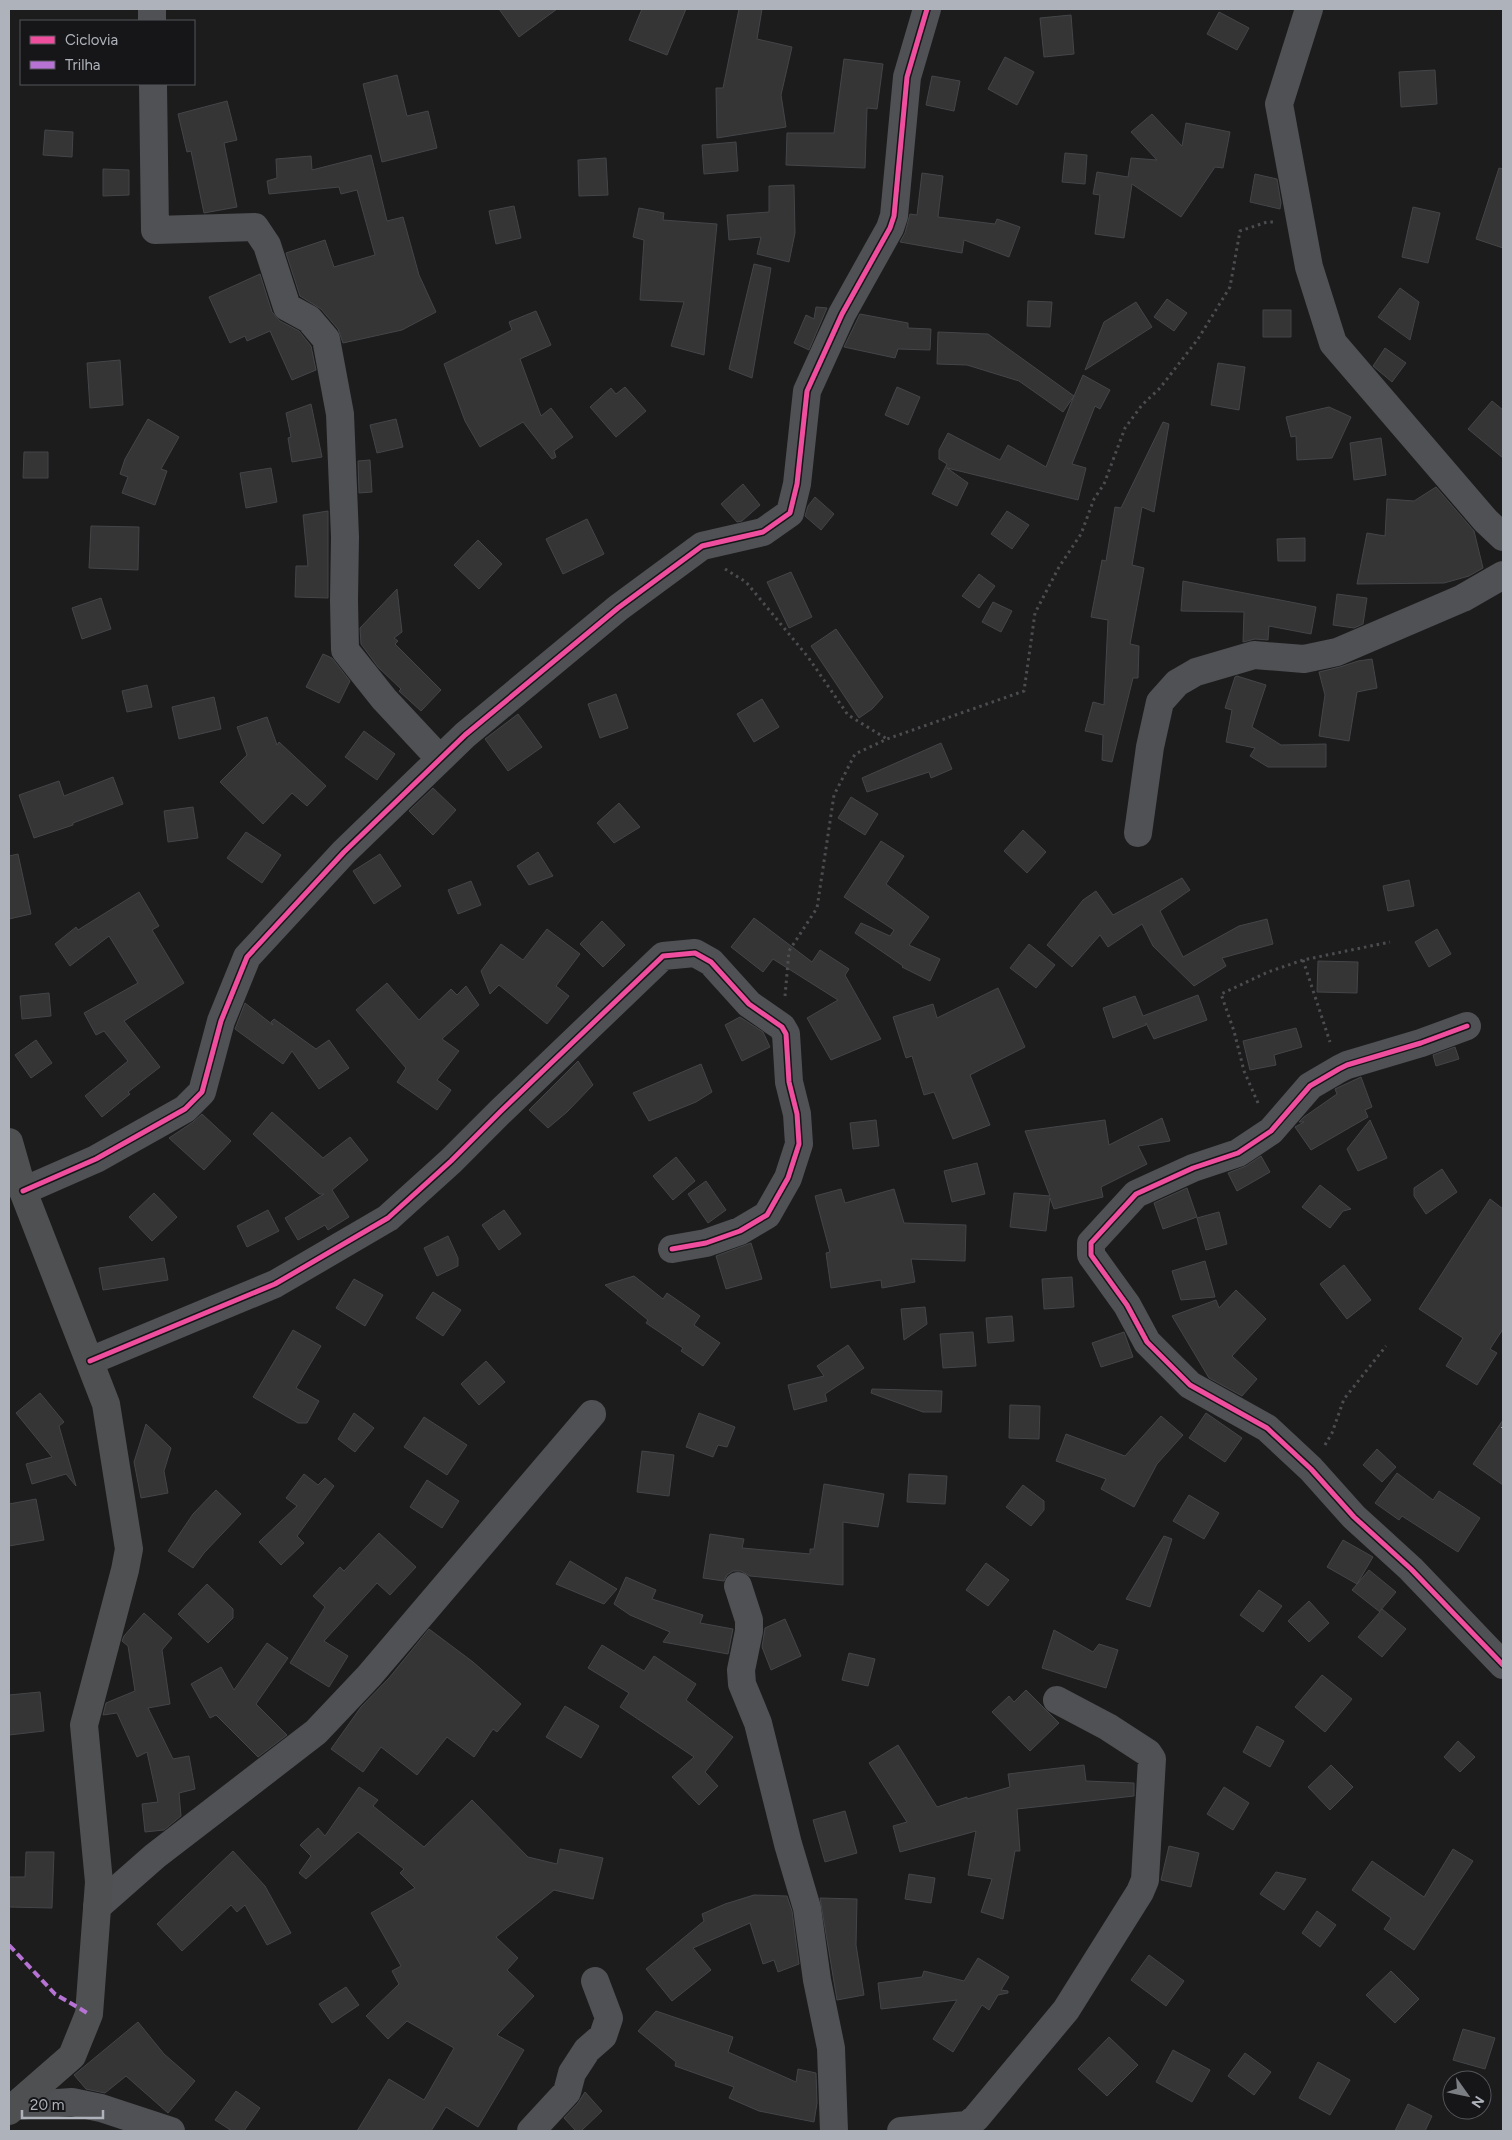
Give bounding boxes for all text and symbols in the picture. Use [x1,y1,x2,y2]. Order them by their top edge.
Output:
legend [20,20,195,85]
text: Ciclovia [65,31,118,49]
text: Trilha [65,56,100,74]
north arrow [1442,2070,1492,2120]
scale bar [22,2088,104,2120]
text: N [1467,2093,1488,2111]
text: 20 m [30,2096,64,2114]

